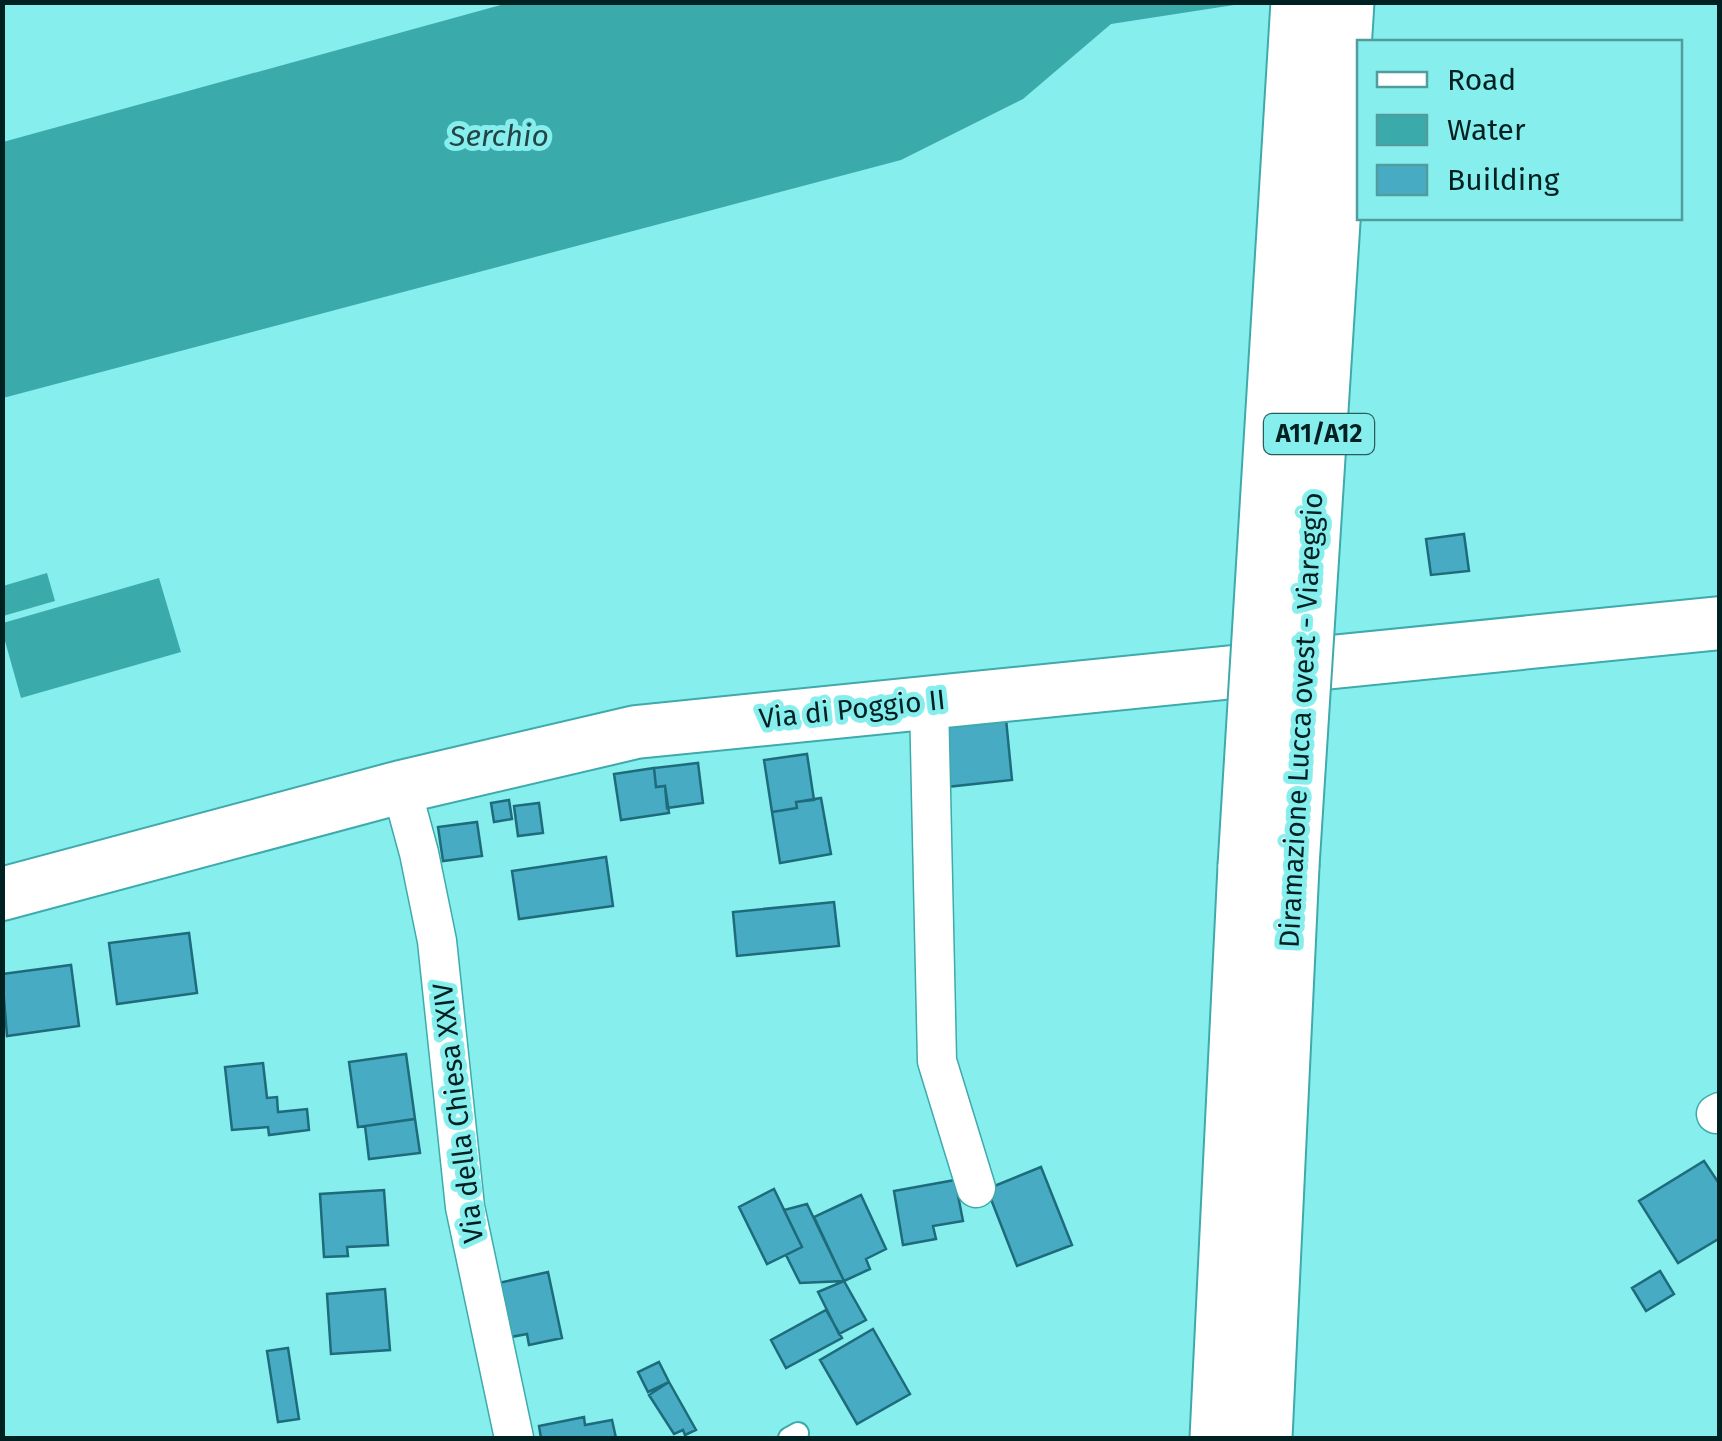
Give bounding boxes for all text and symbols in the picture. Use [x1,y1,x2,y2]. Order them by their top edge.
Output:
legend [1357,40,1682,220]
text: Road [1447,62,1516,98]
text: Water [1447,112,1526,148]
water label: Serchio [448,118,549,154]
text: Building [1447,162,1560,198]
road number: A11/A12 [1264,414,1374,454]
street label: Diramazione Lucca ovest - Viareggio [1273,491,1329,949]
street label: Via di Poggio II [757,683,947,735]
street label: Via della Chiesa XXIV [426,981,490,1245]

